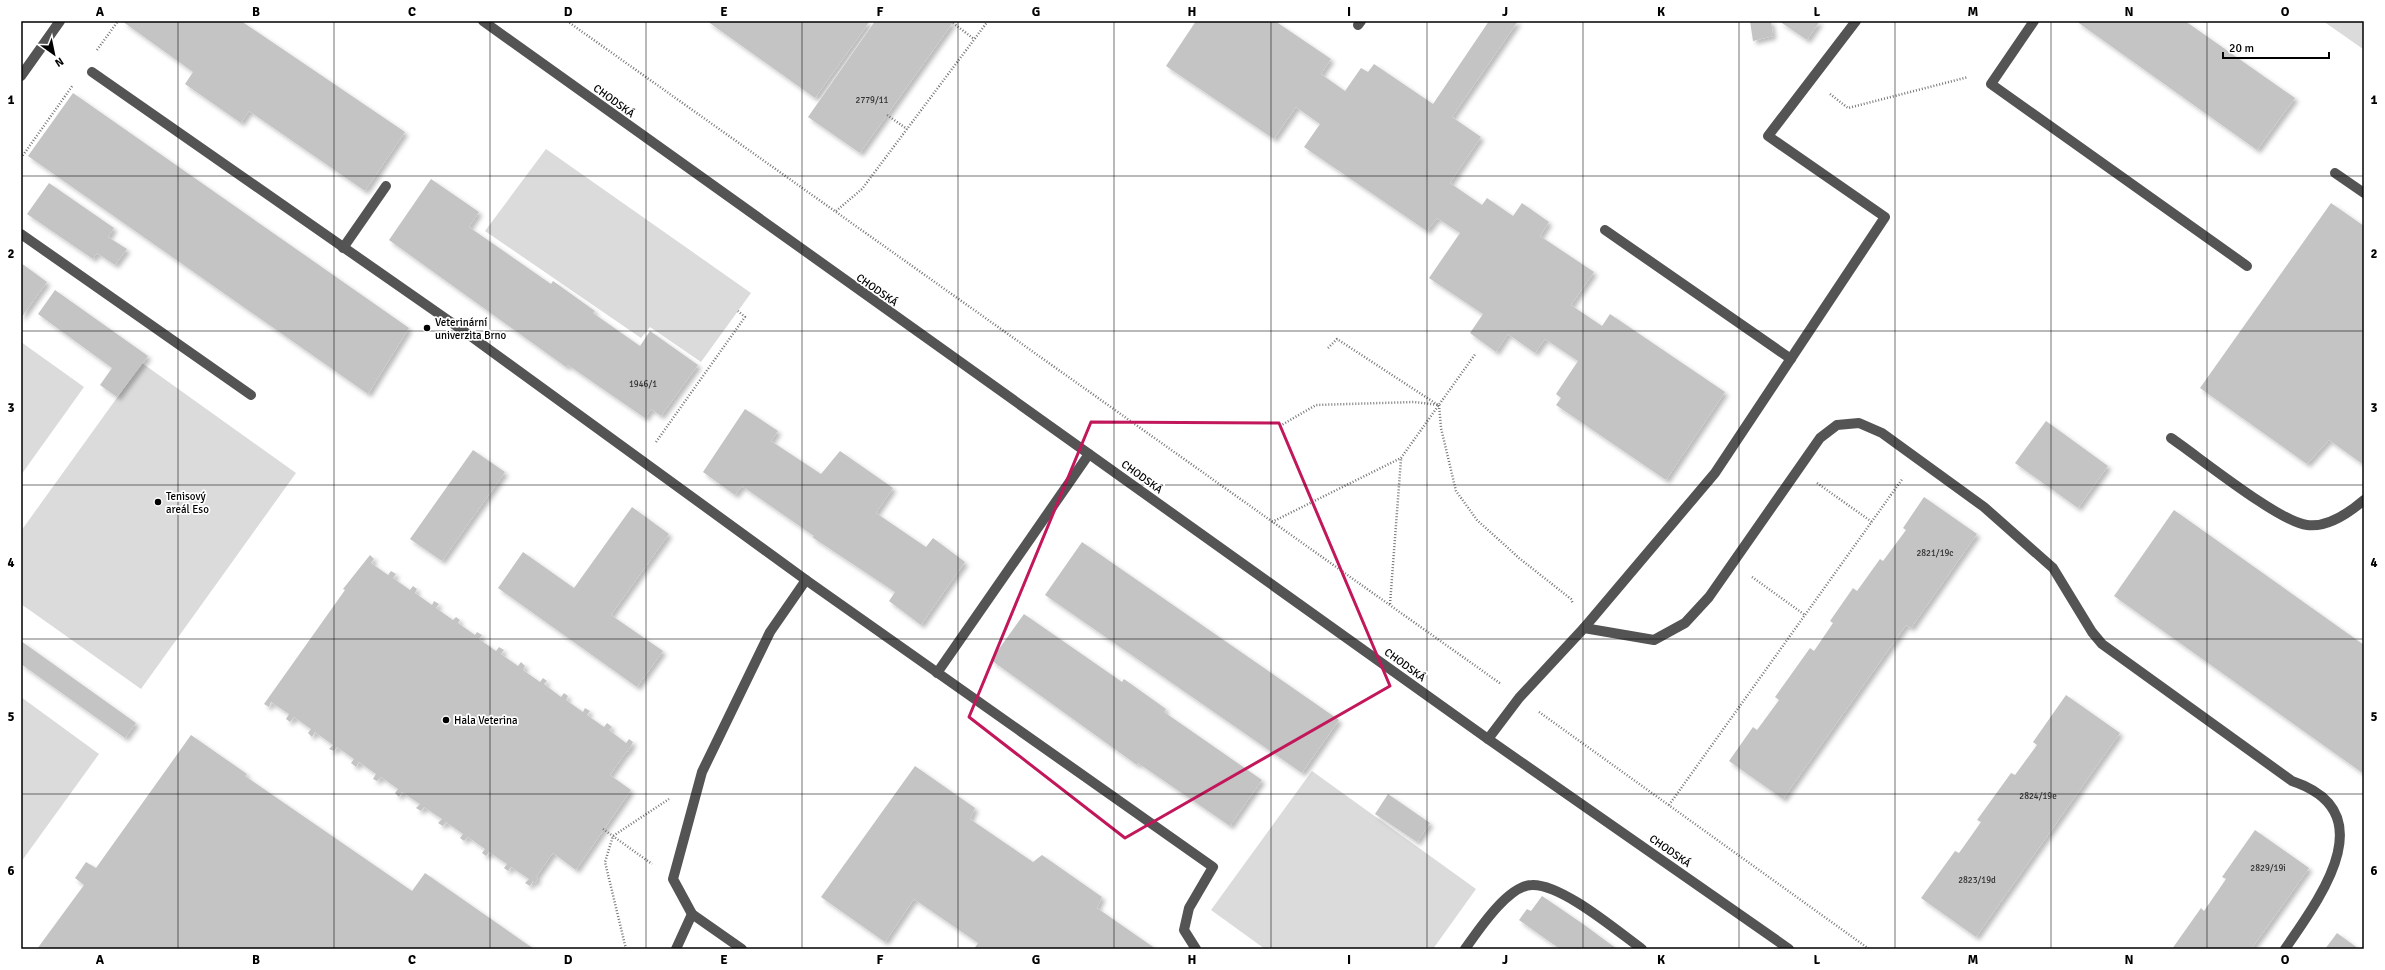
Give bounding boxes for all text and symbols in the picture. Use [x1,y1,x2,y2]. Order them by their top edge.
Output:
text: A [96,4,105,20]
text: B [252,4,260,20]
text: C [408,4,416,20]
text: D [564,4,573,20]
text: E [720,4,728,20]
text: F [877,4,884,20]
text: G [1032,4,1040,20]
text: H [1188,4,1196,20]
text: I [1347,4,1351,20]
text: J [1502,4,1508,20]
text: K [1657,4,1665,20]
text: L [1814,4,1821,20]
text: M [1968,4,1979,20]
text: N [2124,4,2134,20]
text: O [2281,4,2290,20]
north arrow [34,34,74,74]
scale bar [2223,34,2329,60]
text: 20 m [2229,41,2254,56]
text: N [52,54,66,70]
street label: CHODSKÁ [591,81,638,120]
text: 1 [7,92,15,108]
text: 1 [2370,92,2378,108]
house number: 2779/11 [856,95,889,106]
text: 2 [7,246,15,262]
text: 2 [2370,246,2378,262]
street label: CHODSKÁ [854,270,901,309]
place label: Veterinární univerzita Brno [435,316,507,342]
marker: Veterinární univerzita Brno [422,323,432,333]
house number: 1946/1 [629,379,657,390]
text: 3 [7,400,15,416]
text: 3 [2370,400,2378,416]
street label: CHODSKÁ [1119,457,1166,496]
place label: Tenisový areál Eso [166,490,209,516]
marker: Tenisový areál Eso [153,497,163,507]
house number: 2821/19c [1916,548,1954,559]
text: 4 [7,555,15,571]
text: 4 [2370,555,2378,571]
street label: CHODSKÁ [1382,645,1429,684]
text: 5 [7,709,15,725]
text: 5 [2370,709,2378,725]
place label: Hala Veterina [454,714,518,727]
marker: Hala Veterina [441,715,451,725]
house number: 2824/19e [2019,791,2057,802]
street label: CHODSKÁ [1647,831,1694,870]
text: 6 [7,863,15,879]
house number: 2829/19i [2250,863,2286,874]
text: 6 [2370,863,2378,879]
house number: 2823/19d [1958,875,1996,886]
text: A [96,952,105,968]
text: B [252,952,260,968]
text: C [408,952,416,968]
text: D [564,952,573,968]
text: E [720,952,728,968]
text: F [877,952,884,968]
text: G [1032,952,1040,968]
text: H [1188,952,1196,968]
text: I [1347,952,1351,968]
text: J [1502,952,1508,968]
text: K [1657,952,1665,968]
text: L [1814,952,1821,968]
text: M [1968,952,1979,968]
text: N [2124,952,2134,968]
text: O [2281,952,2290,968]

